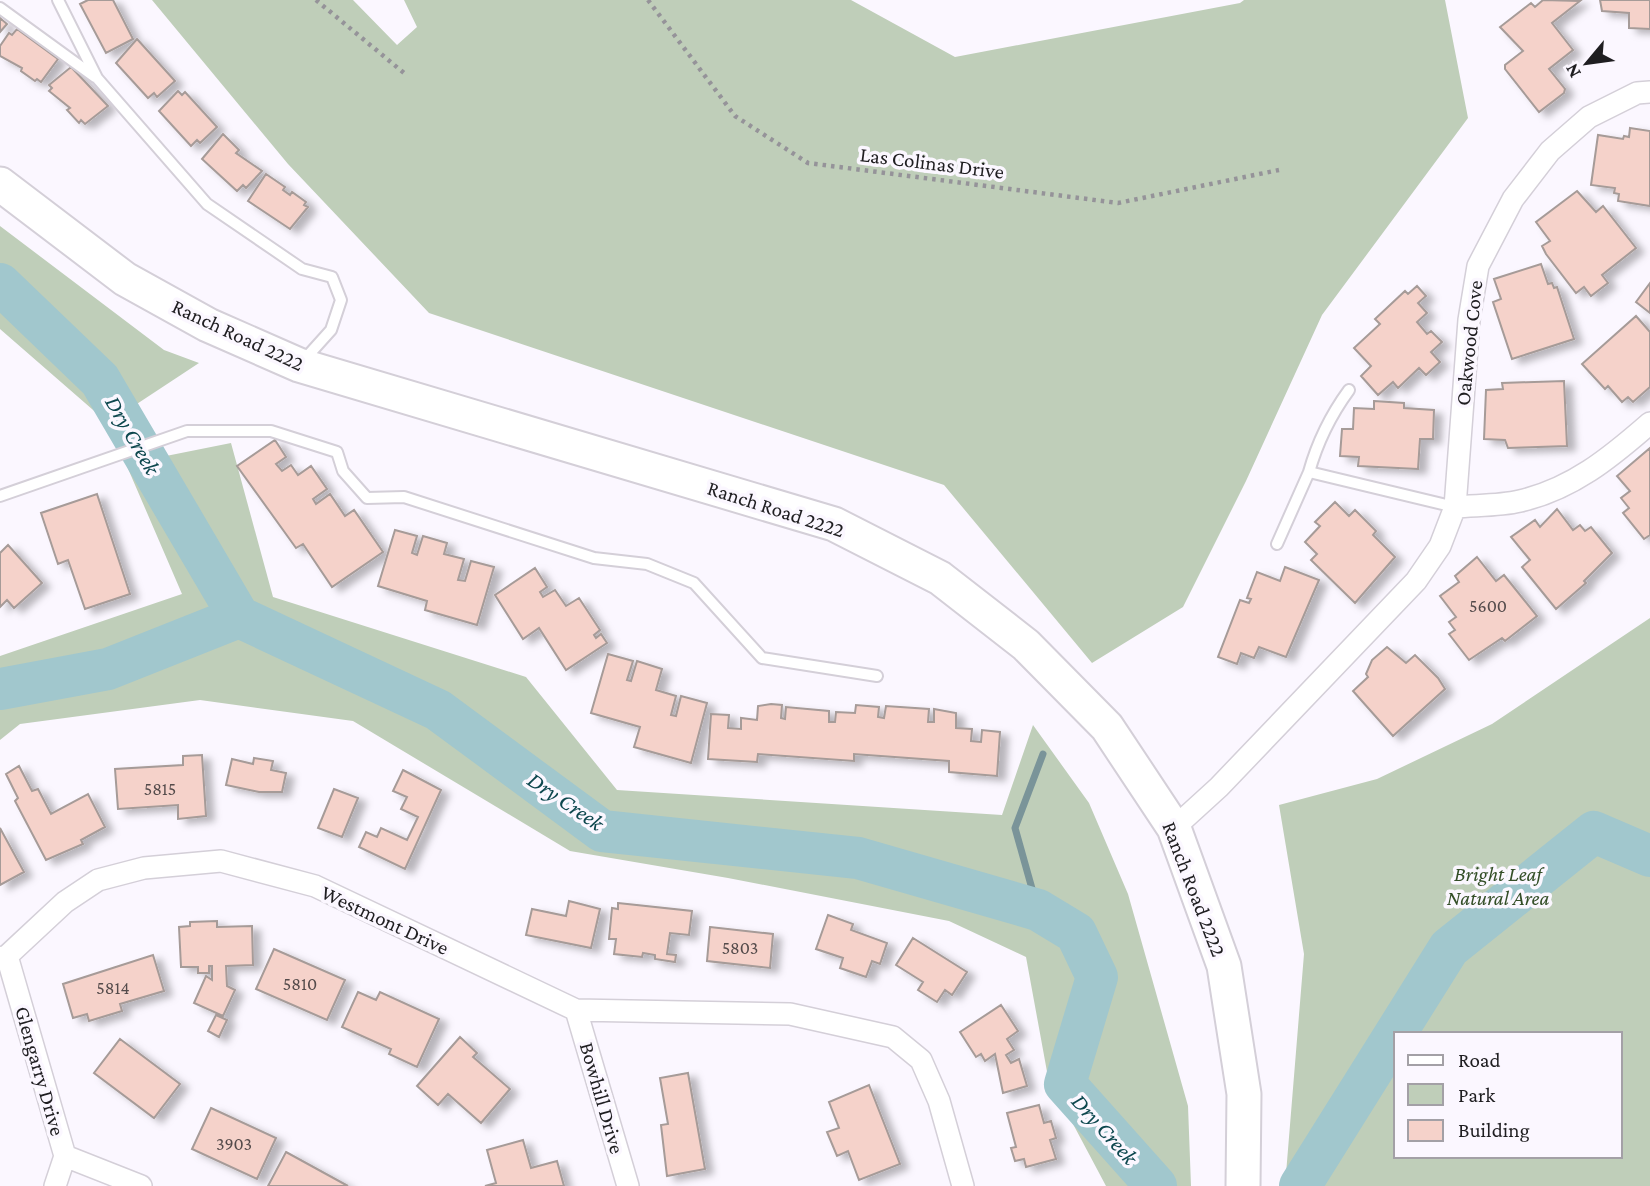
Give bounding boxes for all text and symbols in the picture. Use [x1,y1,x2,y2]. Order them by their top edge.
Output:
north arrow [1552,28,1622,98]
text: N [1560,60,1585,82]
street label: Las Colinas Drive [859,142,1005,184]
street label: Oakwood Cove [1450,279,1488,407]
street label: Ranch Road 2222 [168,294,308,376]
water label: Dry Creek [100,391,166,480]
street label: Ranch Road 2222 [704,476,848,542]
house number: 5600 [1469,596,1507,616]
water label: Dry Creek [523,766,610,836]
house number: 5815 [144,779,176,799]
street label: Ranch Road 2222 [1157,818,1231,960]
park label: Bright Leaf Natural Area [1447,862,1549,910]
street label: Westmont Drive [317,880,453,960]
house number: 5803 [722,938,758,958]
house number: 5810 [283,974,317,994]
house number: 5814 [96,978,130,998]
street label: Glengarry Drive [10,1004,70,1138]
legend [1394,1032,1622,1158]
street label: Bowhill Drive [575,1040,629,1156]
text: Road [1458,1048,1501,1072]
text: Park [1458,1083,1495,1107]
water label: Dry Creek [1066,1088,1144,1170]
text: Building [1458,1118,1530,1142]
house number: 3903 [216,1134,252,1154]

